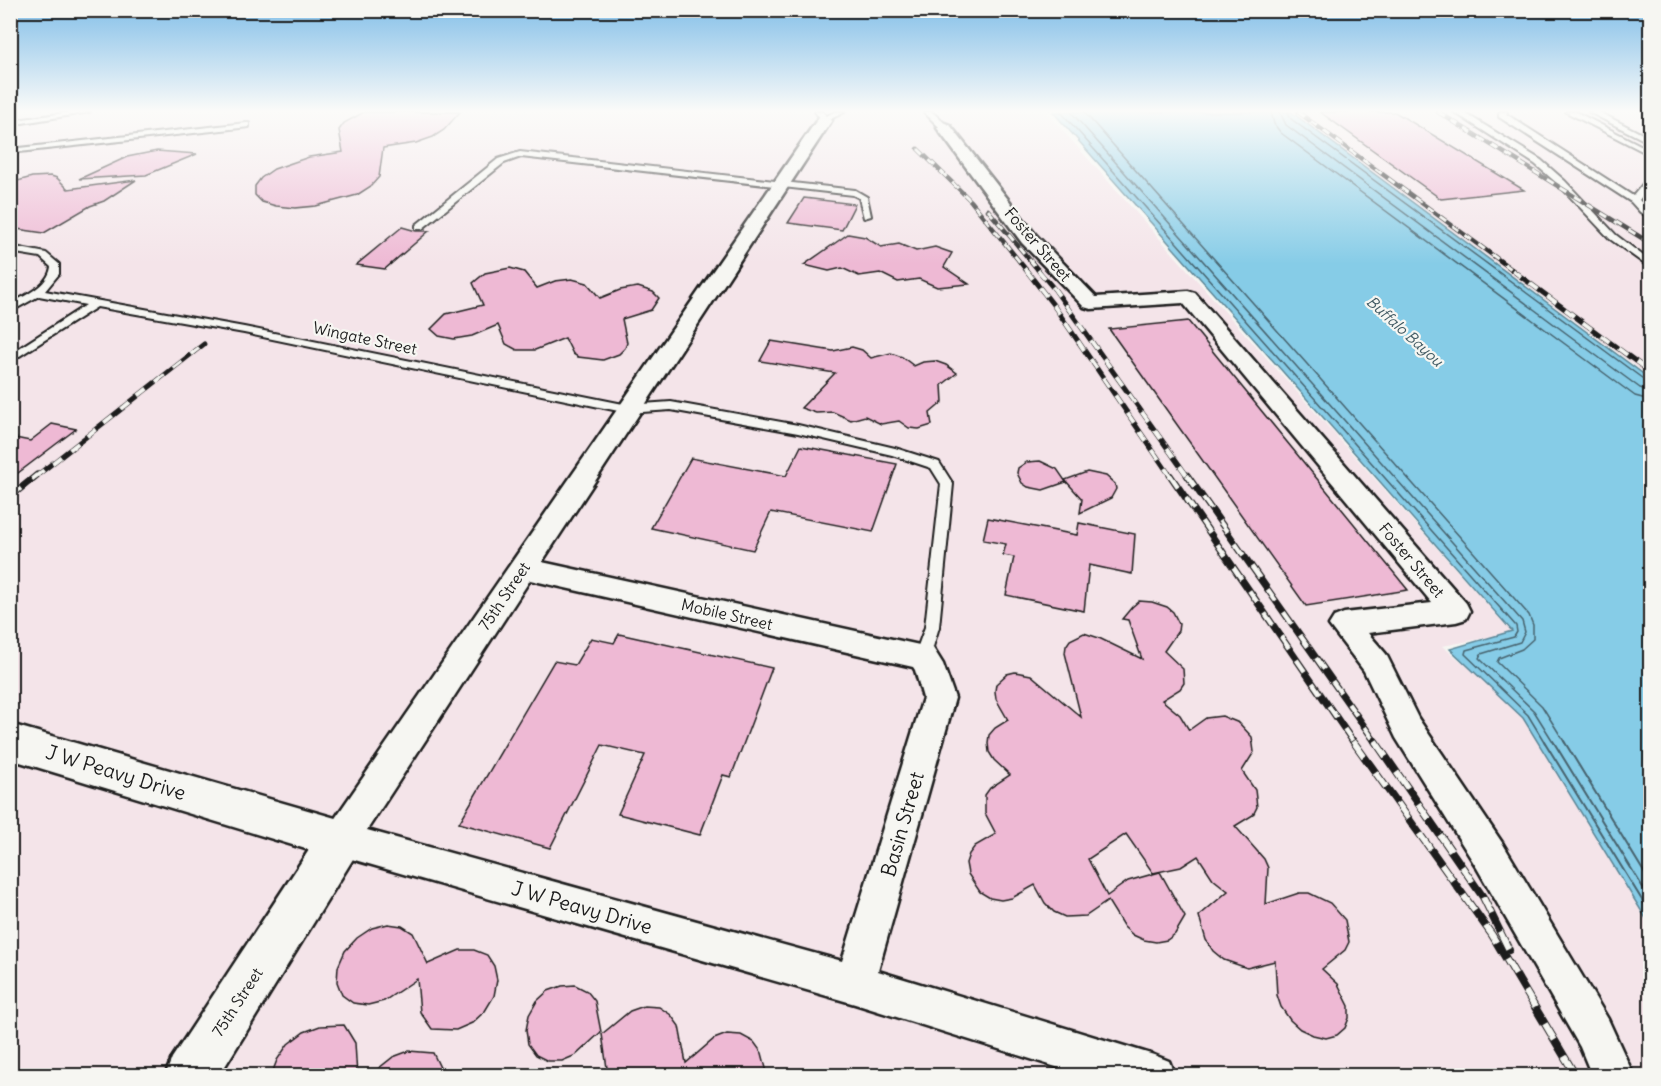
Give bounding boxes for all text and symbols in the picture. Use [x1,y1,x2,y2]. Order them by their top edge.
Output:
street label: Foster Street [1000,203,1076,286]
water label: Buffalo Bayou [1363,292,1448,371]
street label: Wingate Street [311,317,419,359]
street label: Foster Street [1375,519,1449,602]
street label: 75th Street [474,558,534,634]
street label: Mobile Street [679,594,775,634]
street label: J W Peavy Drive [43,739,189,805]
street label: Basin Street [875,768,929,879]
street label: J W Peavy Drive [509,875,655,939]
street label: 75th Street [207,963,267,1040]

